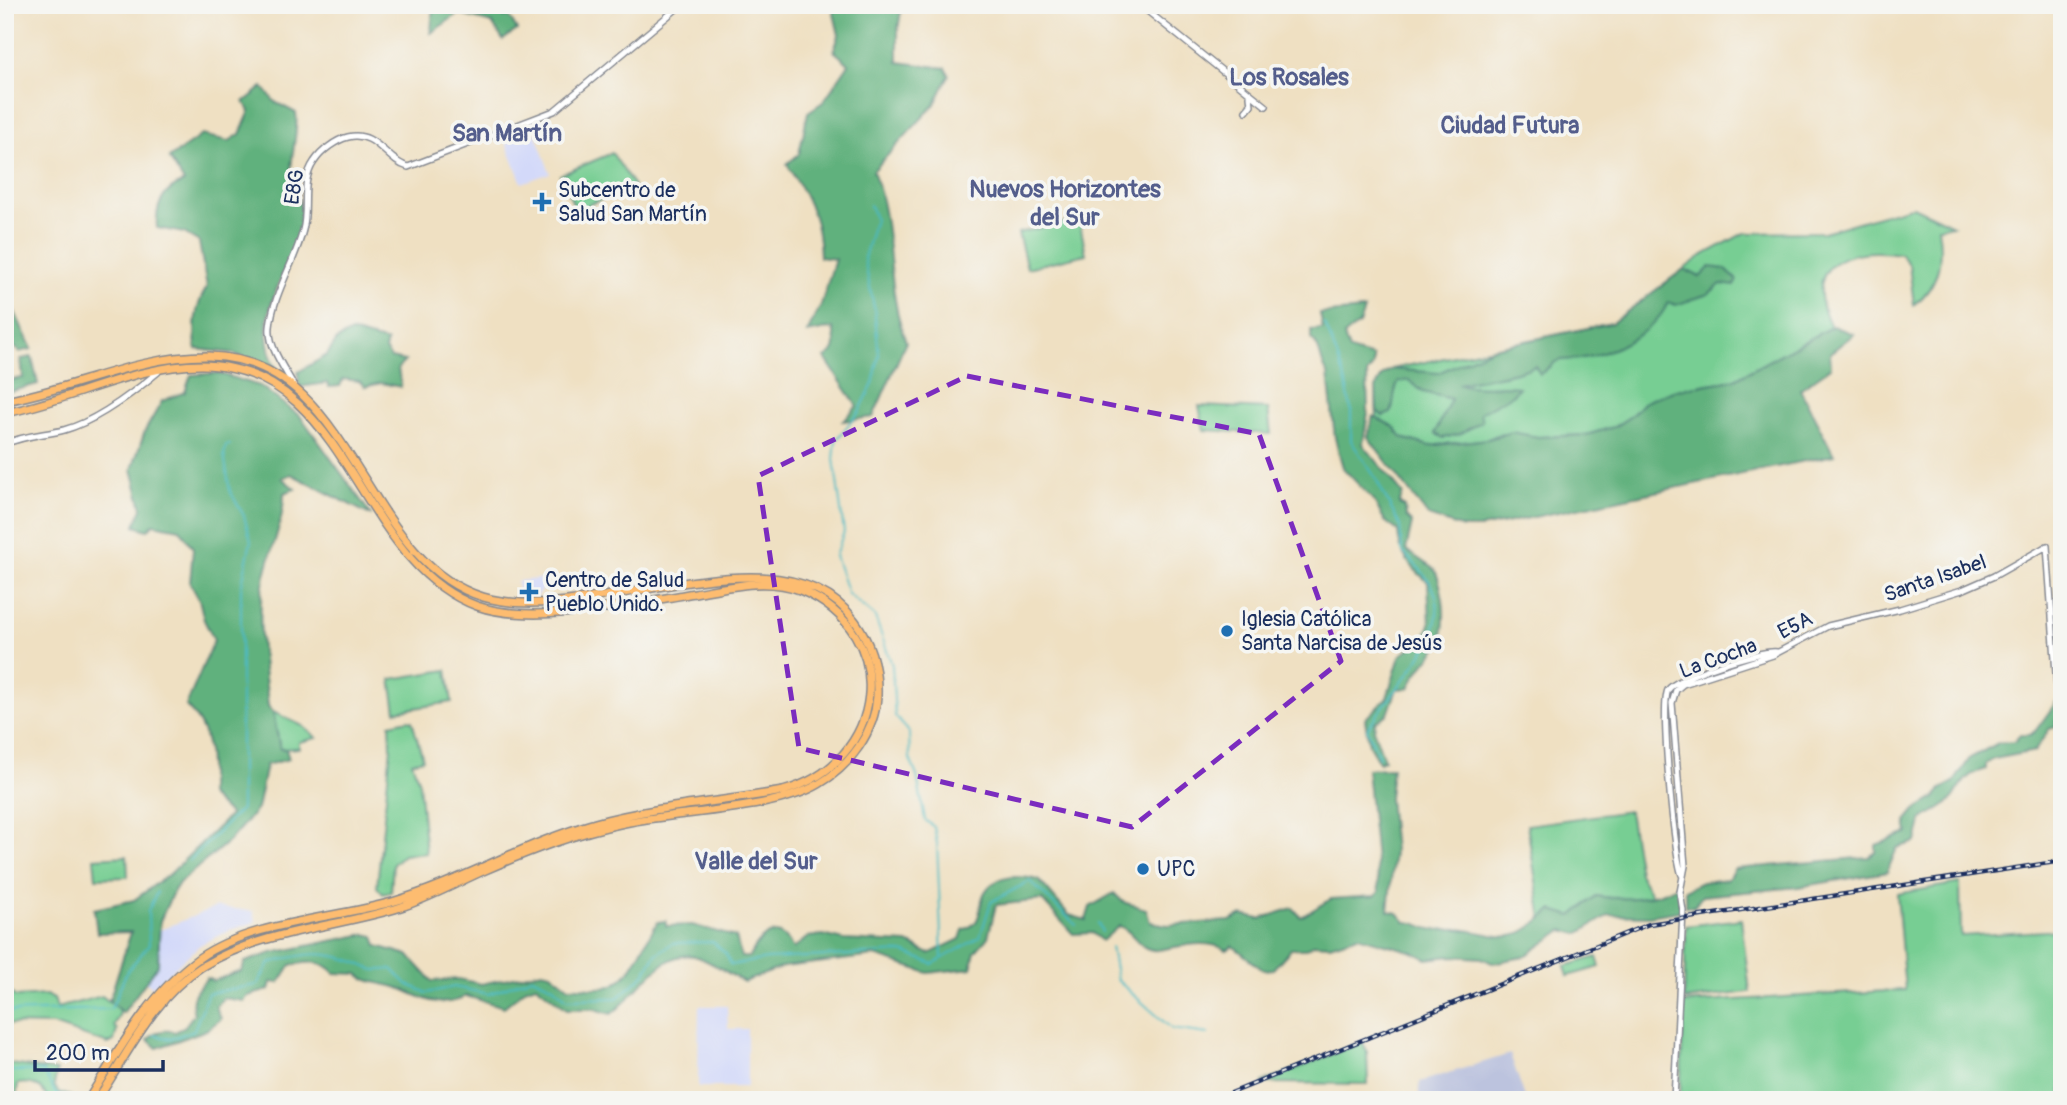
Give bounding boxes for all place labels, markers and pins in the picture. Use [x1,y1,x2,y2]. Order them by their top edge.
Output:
place label: Subcentro de Salud San Martín [558,177,707,228]
marker: Subcentro de Salud San Martín [532,192,552,212]
place label: Centro de Salud Pueblo Unido. [545,567,684,618]
marker: Centro de Salud Pueblo Unido. [519,582,539,602]
place label: Iglesia Católica Santa Narcisa de Jesús [1241,606,1442,657]
marker: Iglesia Católica Santa Narcisa de Jesús [1219,623,1235,639]
place label: UPC [1157,856,1195,883]
marker: UPC [1135,861,1151,877]

